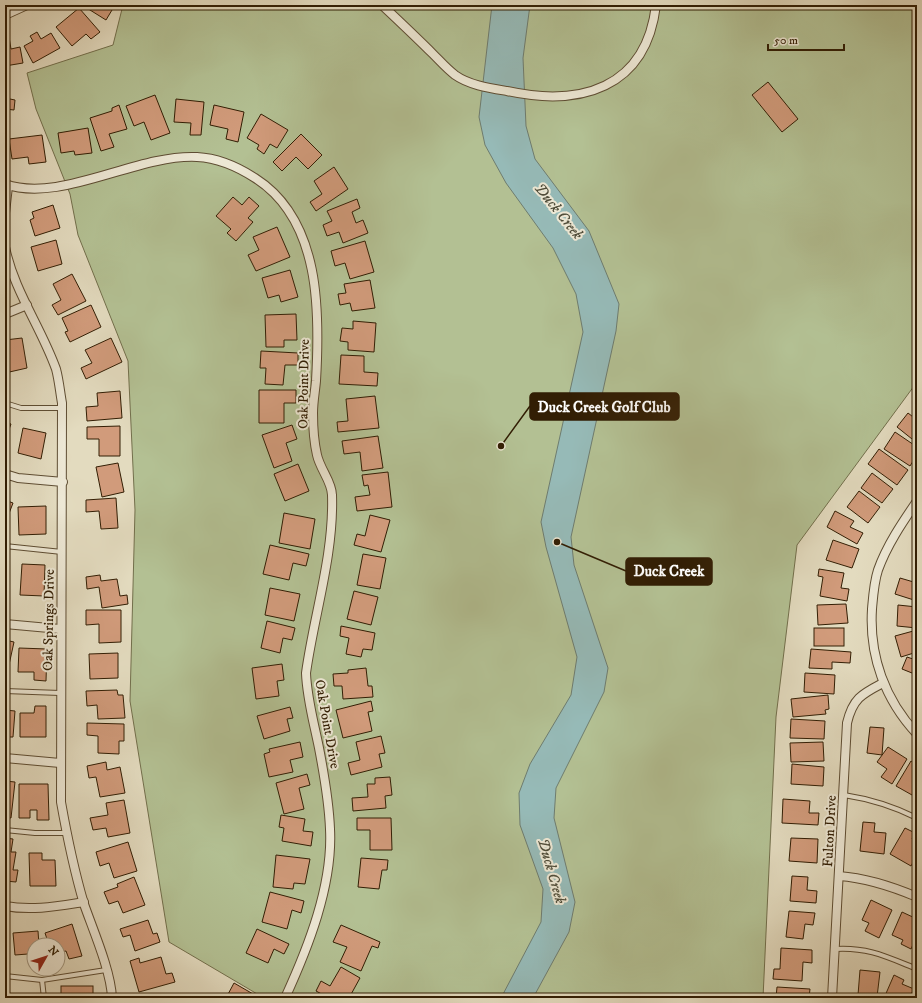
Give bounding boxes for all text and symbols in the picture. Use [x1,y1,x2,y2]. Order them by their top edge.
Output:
scale bar [768,26,844,52]
text: 50 m [774,33,798,48]
water label: Duck Creek [530,179,588,244]
street label: Oak Point Drive [294,339,314,429]
callout: Duck Creek Golf Club [530,393,679,420]
text: Duck Creek Golf Club [538,398,671,417]
callout: Duck Creek [626,558,712,585]
text: Duck Creek [634,562,705,581]
street label: Oak Springs Drive [39,569,59,671]
street label: Oak Point Drive [310,678,344,770]
street label: Fulton Drive [819,794,841,867]
water label: Duck Creek [533,836,570,907]
north arrow [26,937,66,977]
text: N [45,943,61,959]

